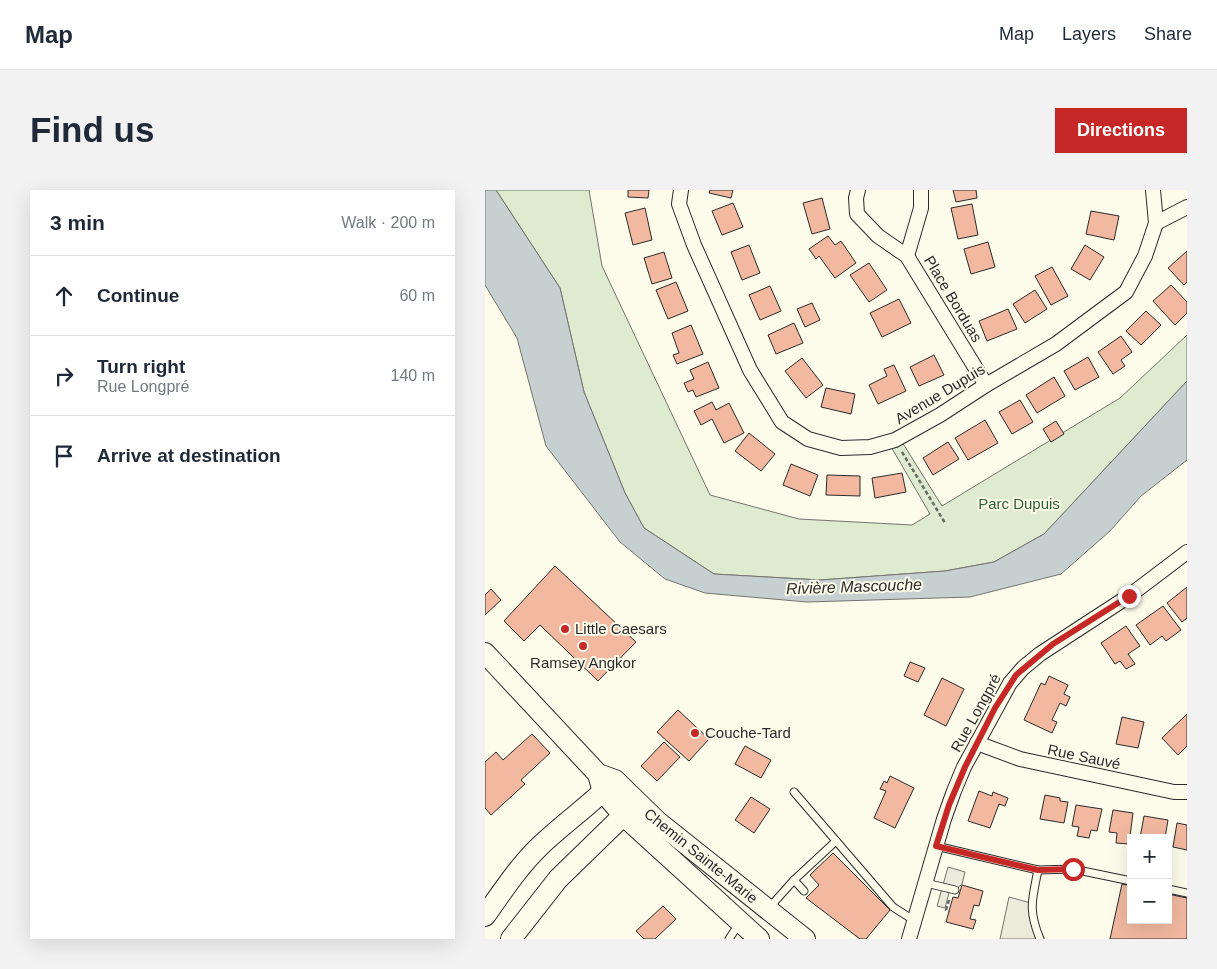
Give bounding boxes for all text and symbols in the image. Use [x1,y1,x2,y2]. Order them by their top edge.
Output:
text: Map [25,21,73,48]
text: Map [999,24,1034,44]
text: Layers [1062,24,1116,44]
text: Share [1144,24,1192,44]
button: Directions [1055,108,1187,153]
text: Find us [30,110,154,149]
text: 3 min [50,211,105,234]
text: Walk · 200 m [341,214,435,231]
street label: Place Borduas [921,253,986,345]
icon: ahead [50,282,78,310]
text: Continue [97,285,179,306]
text: 60 m [399,287,435,304]
text: Turn right [97,356,185,377]
street label: Avenue Dupuis [892,360,988,427]
icon: right [50,362,78,390]
text: 140 m [391,367,435,384]
text: Rue Longpré [97,378,190,395]
icon: arrive [50,442,78,470]
text: Arrive at destination [97,445,281,466]
park label: Parc Dupuis [978,495,1060,512]
water label: Rivière Mascouche [786,576,922,597]
route end [1118,585,1141,608]
place label: Little Caesars [575,620,667,637]
marker: Little Caesars [559,623,571,635]
marker: Ramsey Angkor [577,640,589,652]
place label: Ramsey Angkor [530,654,636,671]
street label: Rue Longpré [947,671,1004,755]
place label: Couche-Tard [705,724,791,741]
marker: Couche-Tard [689,727,701,739]
street label: Rue Sauvé [1046,740,1122,773]
street label: Chemin Sainte-Marie [641,805,761,907]
map controls [1127,834,1172,924]
button: + [1127,834,1172,879]
route start [1062,858,1085,881]
button: − [1127,879,1172,924]

